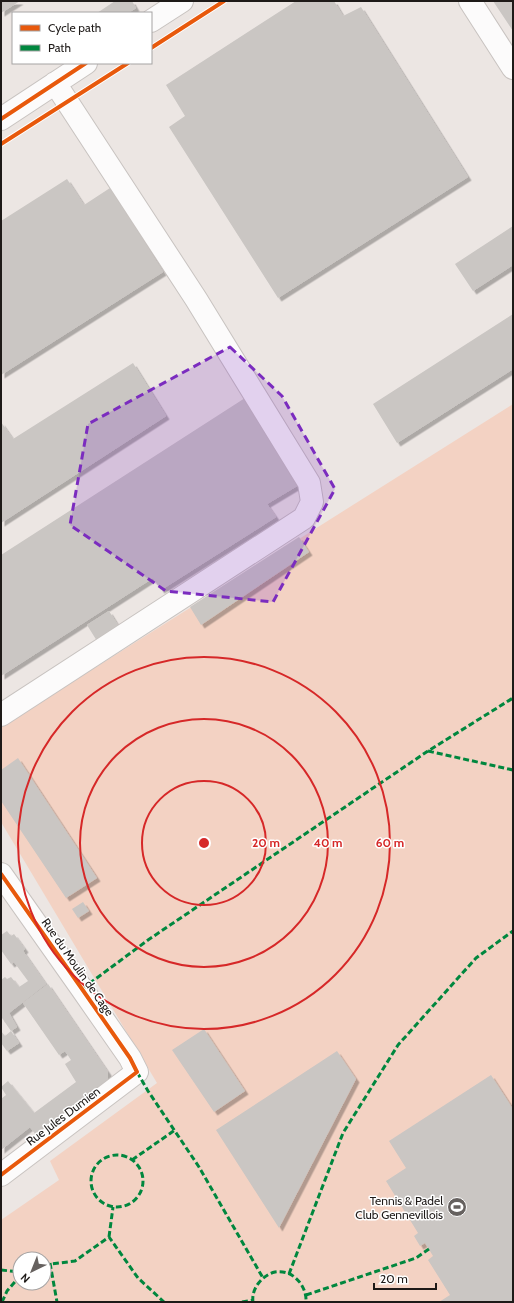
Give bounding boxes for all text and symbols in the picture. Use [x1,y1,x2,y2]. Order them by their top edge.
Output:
legend [12,12,152,64]
text: Cycle path [48,20,101,35]
text: Path [48,40,71,55]
text: 20 m [252,835,280,850]
text: 40 m [313,835,343,850]
text: 60 m [376,835,404,850]
centre of rings [197,836,211,850]
street label: Rue du Moulin de Cage [39,915,117,1019]
street label: Rue Jules Dumien [23,1083,103,1149]
place label: Tennis & Padel Club Gennevillois [355,1193,443,1222]
sports icon: Tennis & Padel Club Gennevillois [446,1196,468,1218]
north arrow [12,1251,52,1291]
scale bar [374,1265,436,1291]
text: N [18,1271,33,1286]
text: 20 m [380,1271,408,1286]

